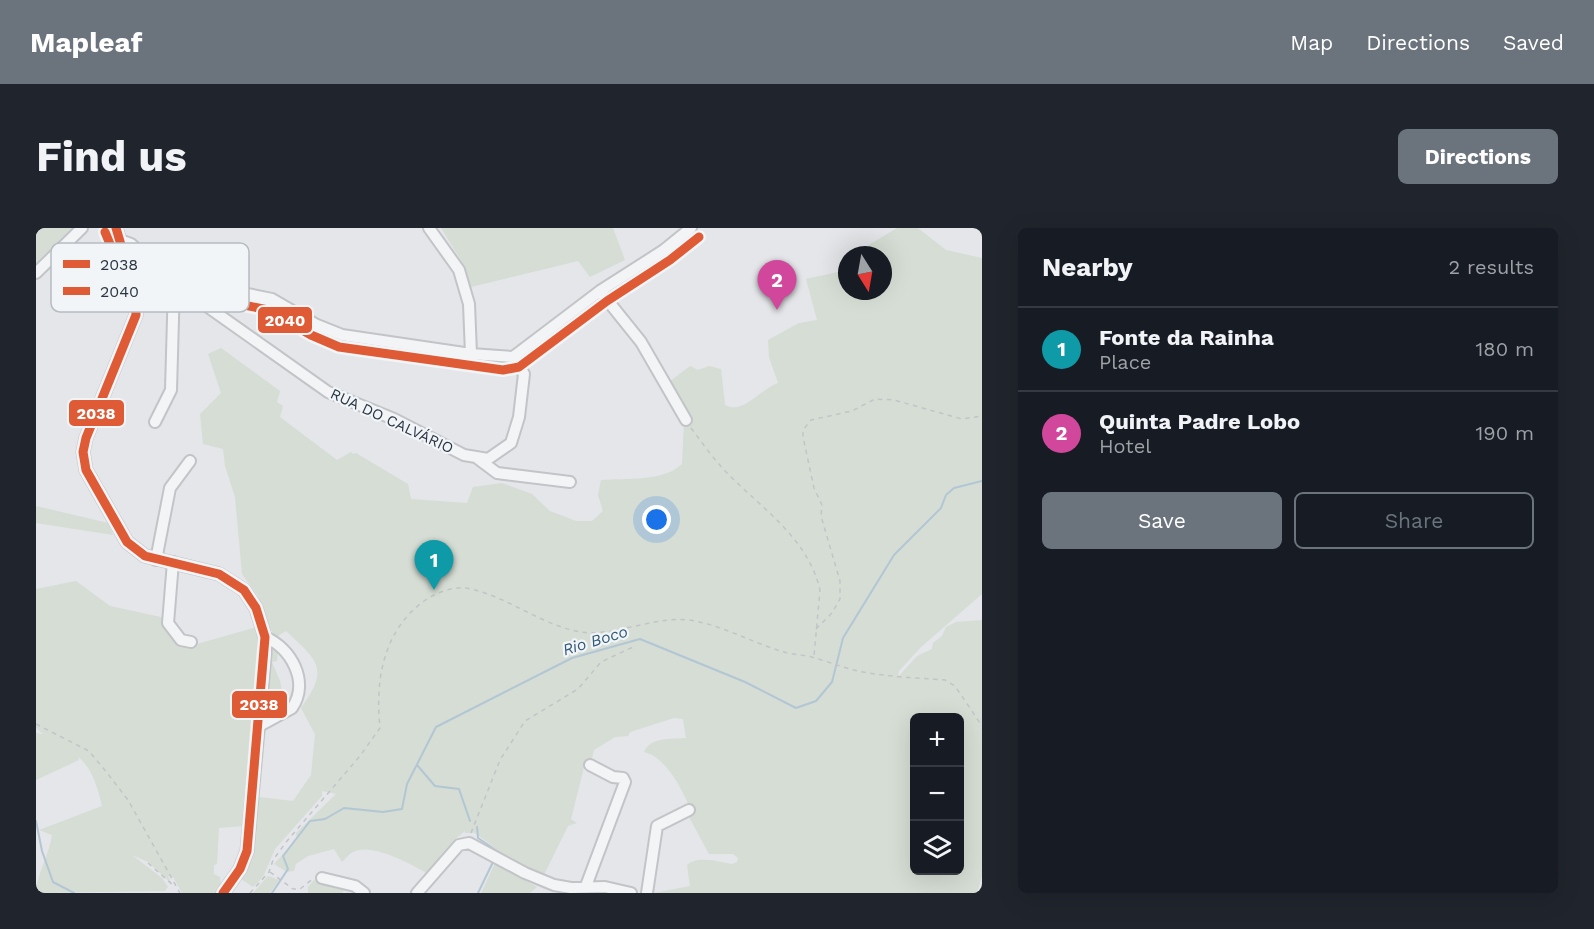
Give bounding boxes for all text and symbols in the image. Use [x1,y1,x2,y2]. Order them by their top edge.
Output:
text: Mapleaf [30,26,142,59]
text: Map [1290,30,1333,55]
text: Directions [1366,30,1470,55]
text: Saved [1503,30,1564,55]
button: Directions [1398,129,1558,184]
text: Find us [36,132,187,181]
legend [51,243,249,312]
north arrow [838,246,892,300]
text: Nearby [1042,252,1133,282]
text: 2038 [100,255,138,274]
text: 2 results [1449,255,1534,279]
pin: 2 [758,260,796,310]
text: 2040 [100,282,139,301]
line badge: 2040 [257,306,313,334]
text: 2040 [265,311,305,330]
text: Fonte da Rainha [1099,325,1274,350]
text: 1 [1057,337,1066,361]
text: 180 m [1476,337,1534,361]
text: Place [1099,350,1151,374]
street label: RUA DO CALVÁRIO [328,385,456,457]
line badge: 2038 [68,399,125,427]
text: 2038 [76,404,116,423]
text: Quinta Padre Lobo [1099,409,1300,434]
text: 2 [1056,421,1067,445]
text: 190 m [1476,421,1534,445]
text: Hotel [1099,434,1151,458]
button: Save [1042,492,1282,549]
button: Share [1294,492,1534,549]
your location [642,505,671,534]
pin: 1 [414,540,454,590]
water label: Rio Boco [560,622,630,659]
line badge: 2038 [231,690,288,719]
text: 2038 [239,695,279,714]
map controls [910,713,964,875]
button: + [910,713,964,767]
button: − [910,767,964,821]
button: layers [910,821,964,875]

